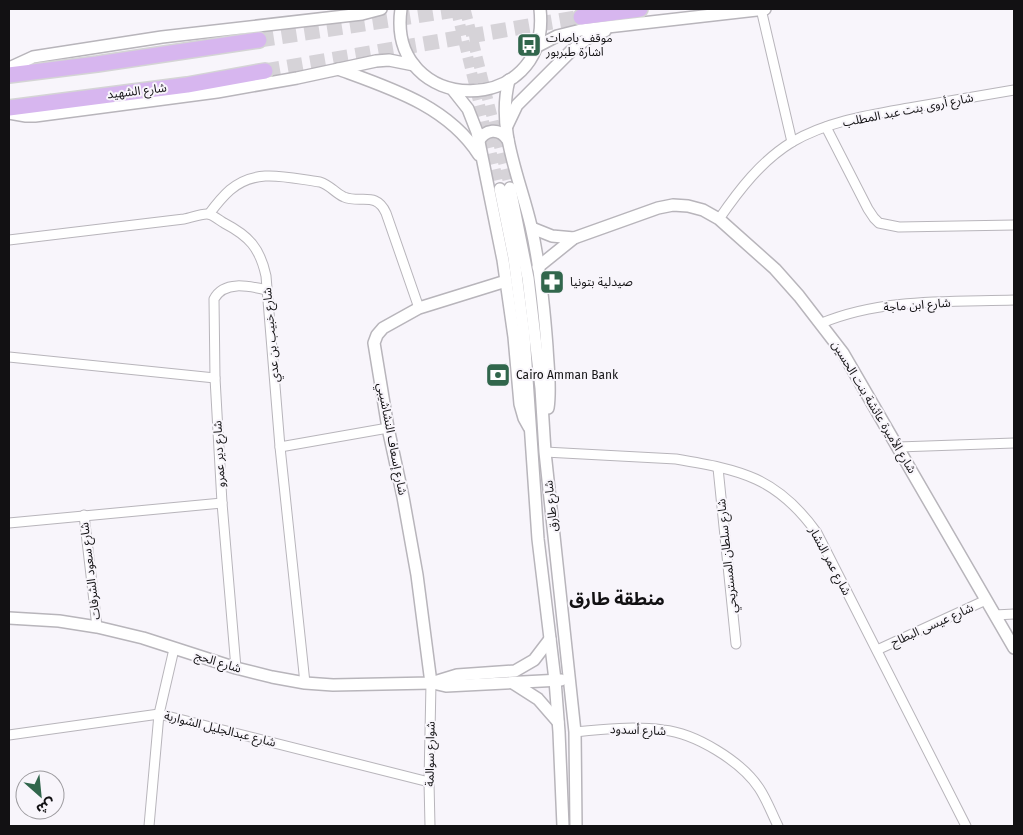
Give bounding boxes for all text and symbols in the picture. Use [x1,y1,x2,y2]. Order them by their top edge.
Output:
place label: موقف باصات اشارة طبربور [545,31,613,59]
bus stop icon: موقف باصات اشارة طبربور [516,32,542,58]
street label: شارع الشهيد [107,80,168,104]
street label: شارع أروى بنت عبد المطلب [841,90,975,132]
pharmacy icon: صيدلية بتونيا [539,269,565,295]
place label: صيدلية بتونيا [570,275,633,289]
street label: شارع خبيب بن عدي [260,287,285,383]
street label: شارع ابن ماجة [883,296,951,316]
street label: شارع الأميرة عائشة بنت الحسين [827,338,919,477]
bank icon: Cairo Amman Bank [485,362,511,388]
place label: Cairo Amman Bank [516,368,619,382]
street label: شارع إسعاف النشاشيبي [372,382,410,497]
street label: شارع دير عمرو [210,420,230,488]
street label: شارع طارق [541,479,563,532]
street label: شارع سلطان المستريحي [714,498,743,614]
street label: شارع سعود الشرفات [77,521,105,621]
street label: شارع عمر النشار [804,523,854,599]
district label: منطقة طارق [569,588,665,610]
street label: شارع عيسى البطاح [888,600,976,651]
street label: شارع الحج [192,648,243,678]
street label: شارع عبدالجليل الشواربة [162,708,277,752]
street label: شوارع سوالمة [422,721,440,787]
street label: شارع أسدود [610,722,666,740]
north arrow [15,770,65,820]
text: ش [33,794,58,818]

